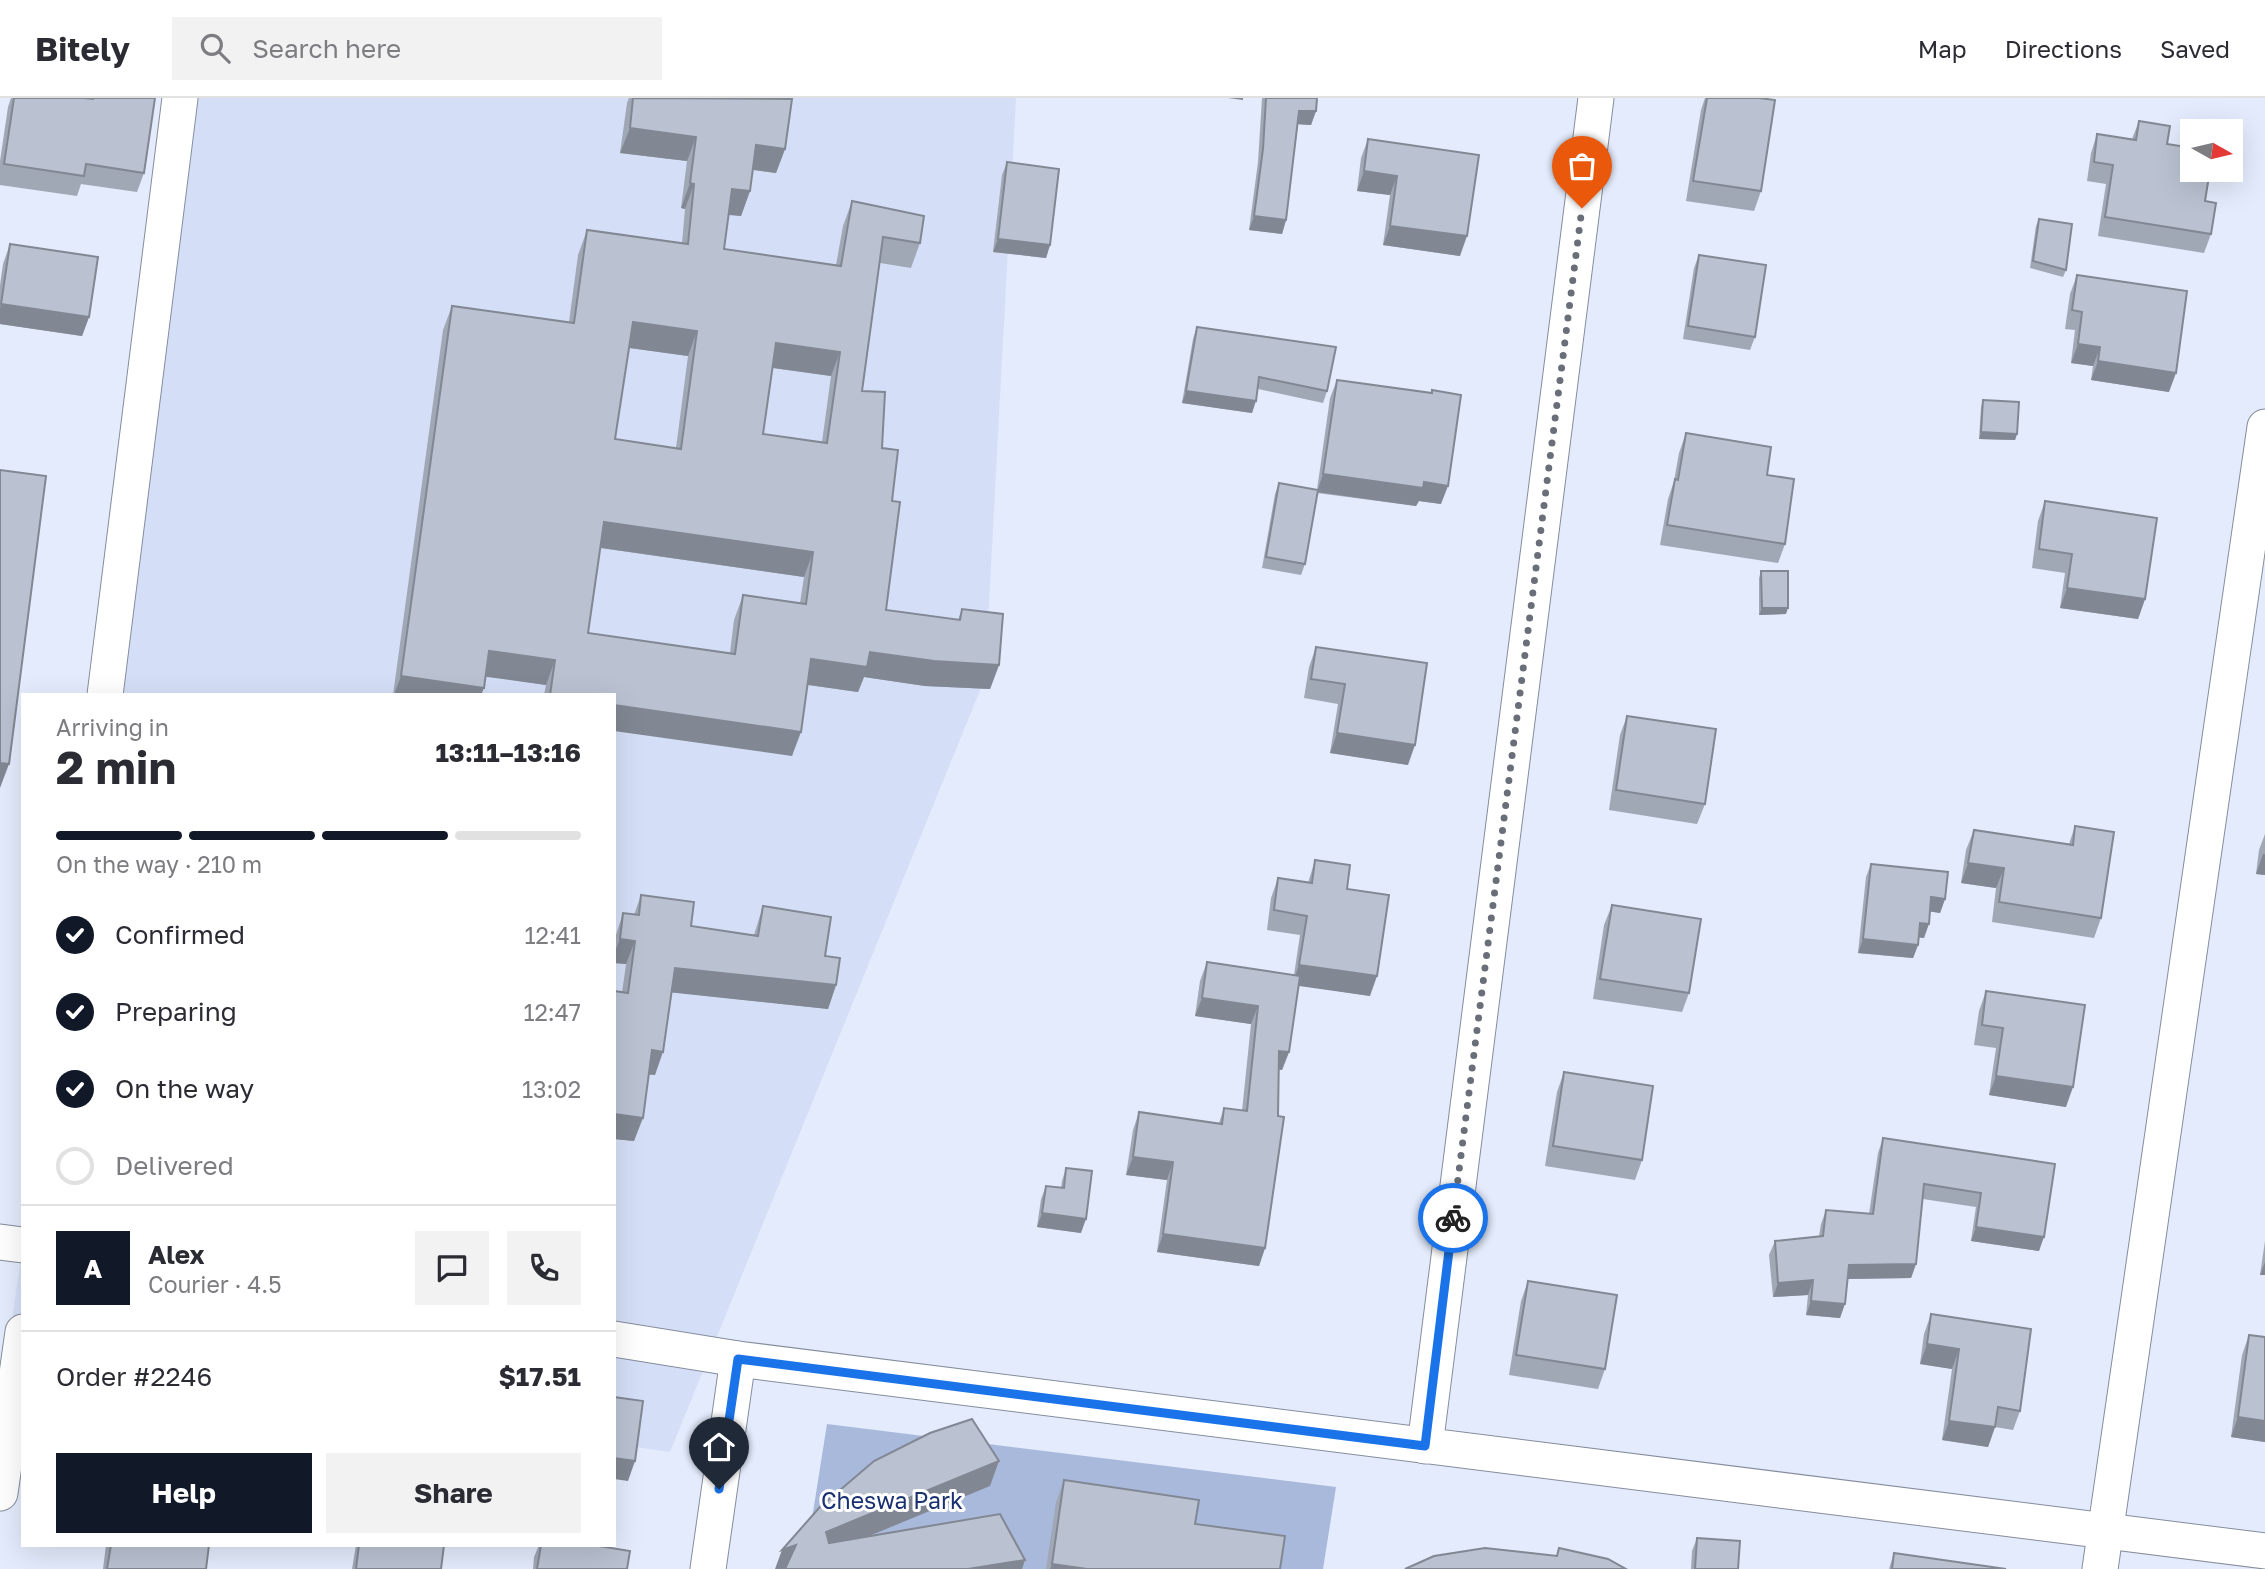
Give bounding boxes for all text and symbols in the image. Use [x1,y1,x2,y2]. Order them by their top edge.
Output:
search box [172,17,662,80]
text: Bitely [35,29,130,68]
icon: search [196,29,234,67]
text: Search here [252,33,401,64]
text: Map [1918,34,1967,63]
text: Directions [2005,34,2122,63]
text: Saved [2160,34,2230,63]
north arrow [2180,119,2244,182]
map controls [2180,119,2243,182]
pin [1552,136,1612,208]
icon: bag [1563,147,1601,185]
text: Arriving in [56,713,169,741]
text: 13:11–13:16 [435,737,581,768]
text: 2 min [56,739,176,794]
text: On the way · 210 m [56,850,262,878]
icon: check [56,916,94,954]
text: Confirmed [115,919,245,950]
text: 12:41 [524,921,581,949]
icon: check [56,993,94,1031]
text: Preparing [115,996,237,1027]
text: 12:47 [523,998,581,1026]
icon: check [56,1070,94,1108]
text: On the way [115,1073,254,1104]
text: 13:02 [522,1075,581,1103]
text: Delivered [115,1150,234,1181]
courier [1418,1183,1488,1253]
icon: bike [1434,1199,1472,1237]
button: chat [415,1231,489,1305]
button: phone [507,1231,581,1305]
text: Alex [148,1239,205,1270]
text: A [84,1253,102,1284]
text: Courier · 4.5 [148,1270,281,1298]
text: Order #2246 [56,1361,212,1392]
text: $17.51 [498,1361,581,1392]
pin [689,1417,749,1489]
icon: home [700,1428,738,1466]
button: Help [56,1453,312,1533]
button: Share [326,1453,581,1533]
park label: Cheswa Park [821,1486,963,1514]

